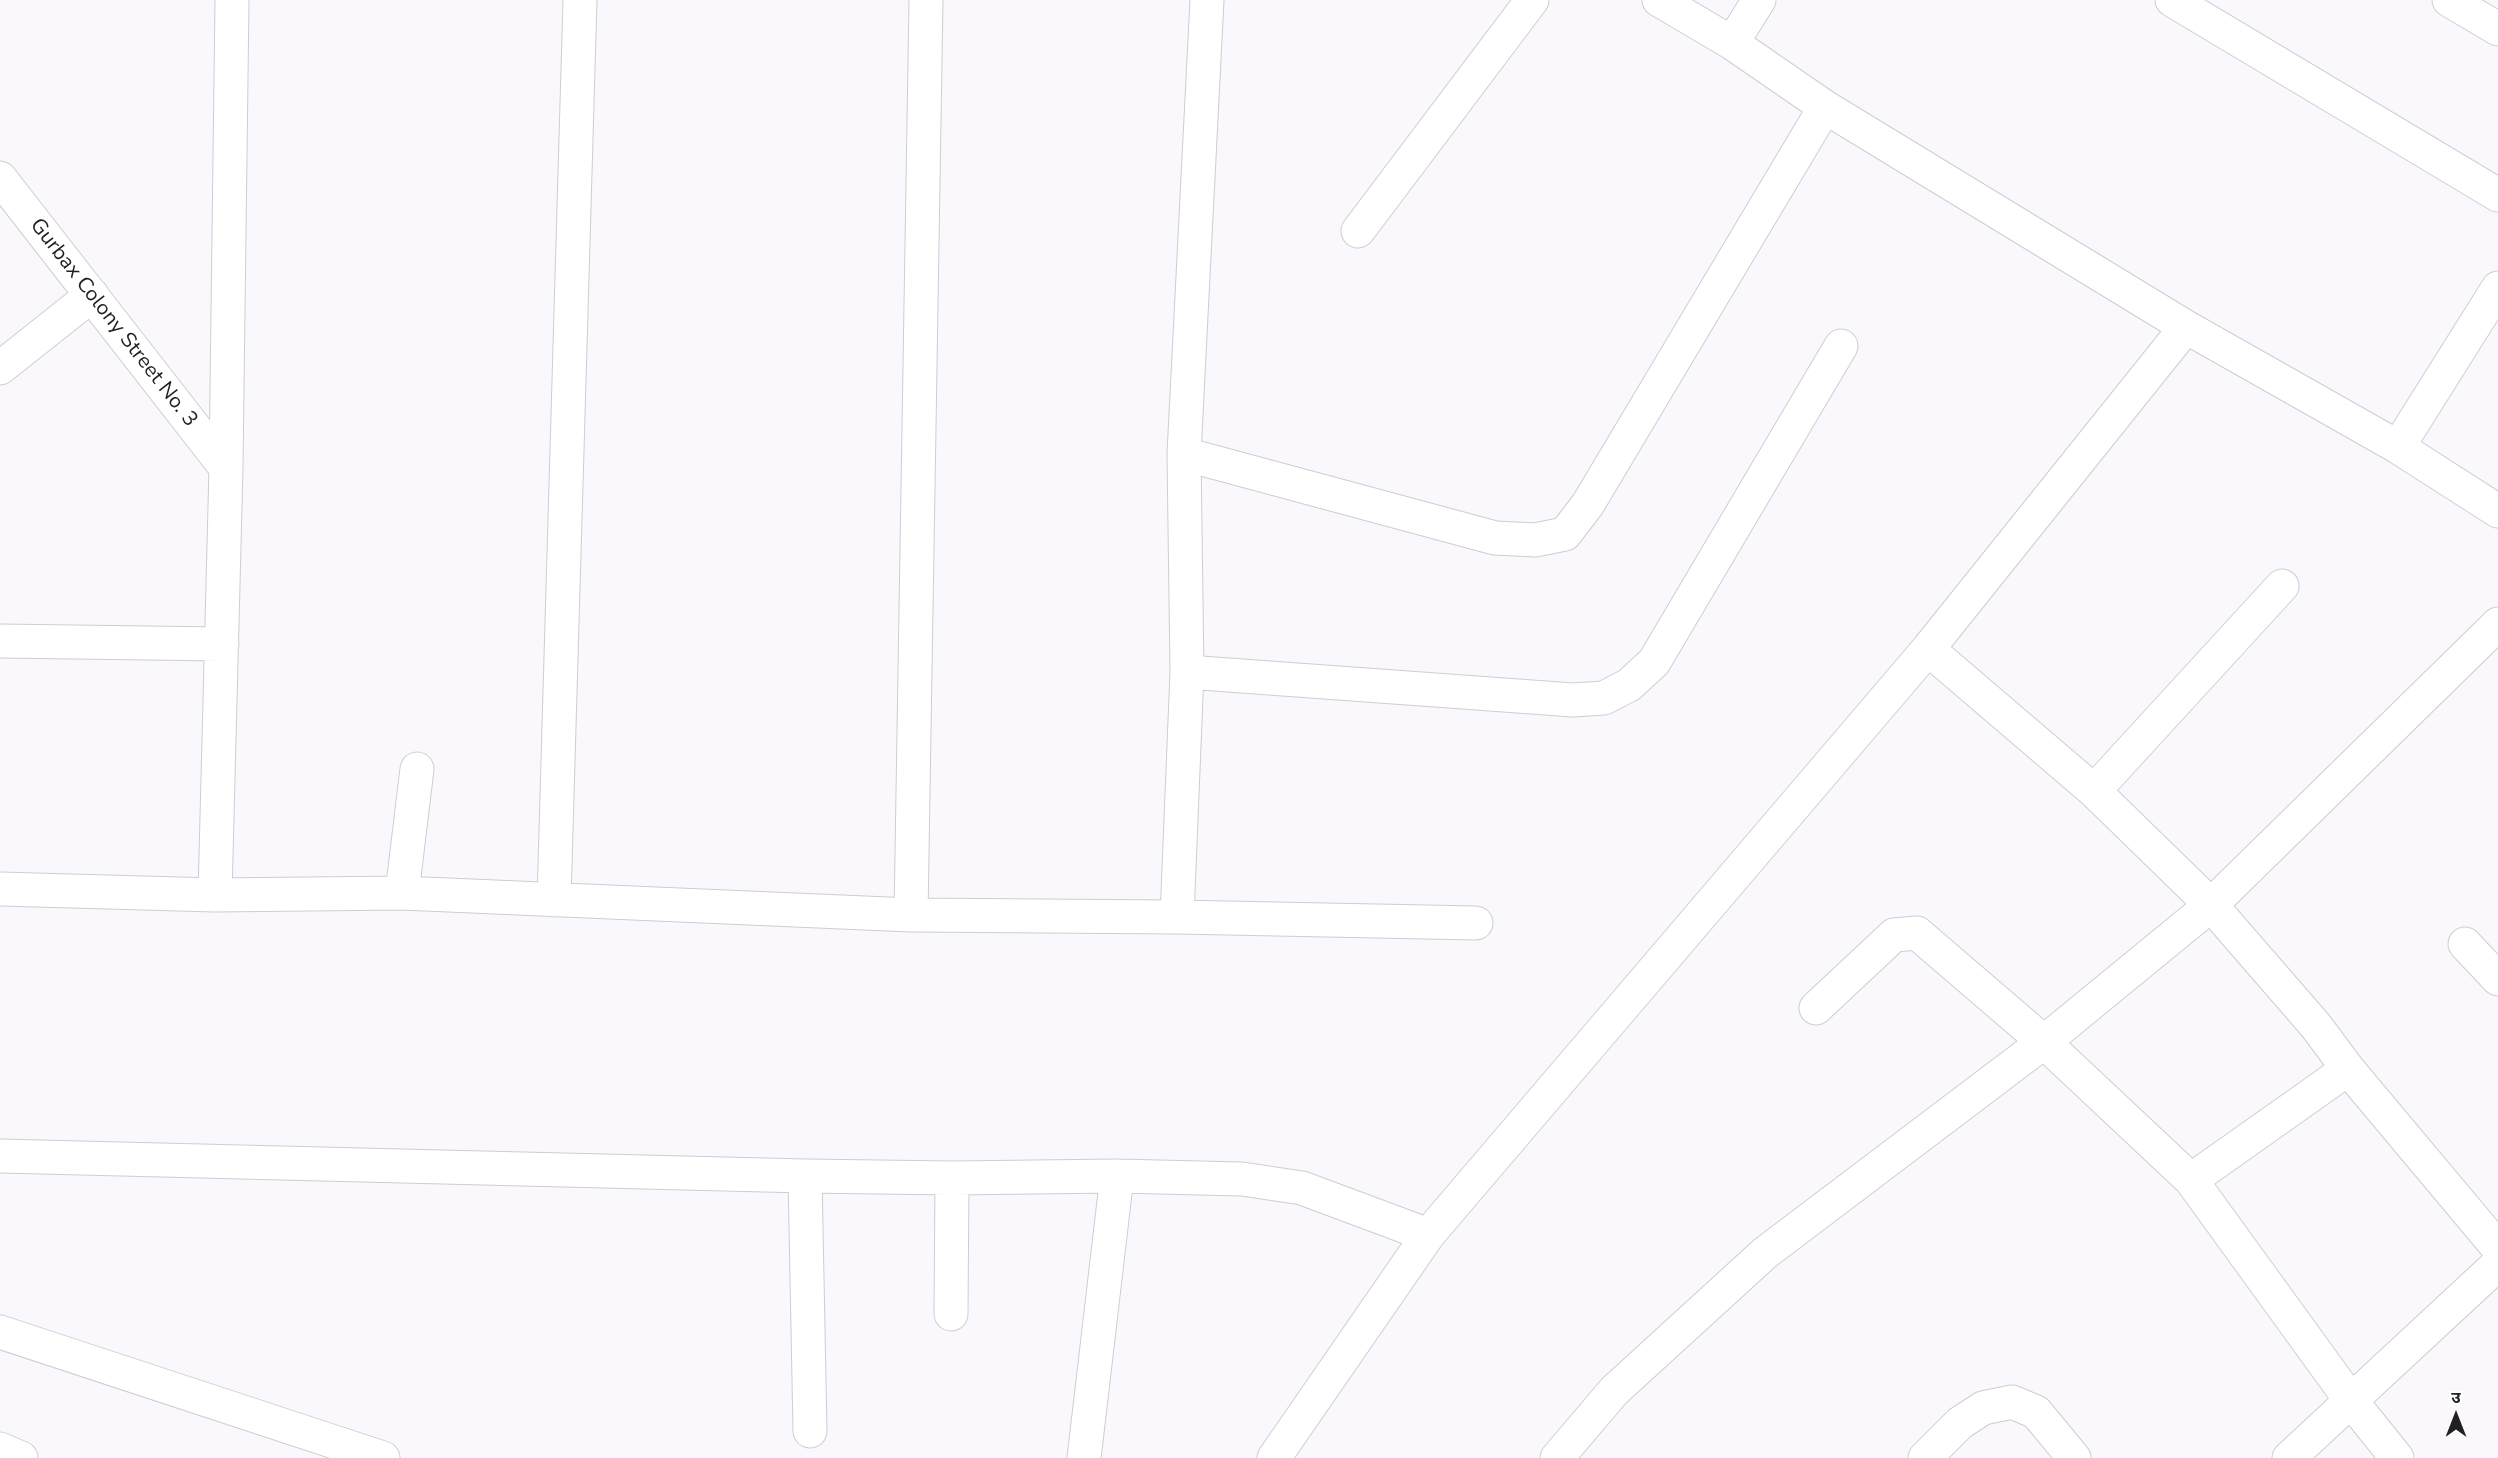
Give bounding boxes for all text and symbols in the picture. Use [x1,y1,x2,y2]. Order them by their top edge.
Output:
street label: Gurbax Colony Street No. 3 [24,214,202,432]
north arrow [2426,1386,2486,1446]
text: उ [2451,1387,2461,1409]

